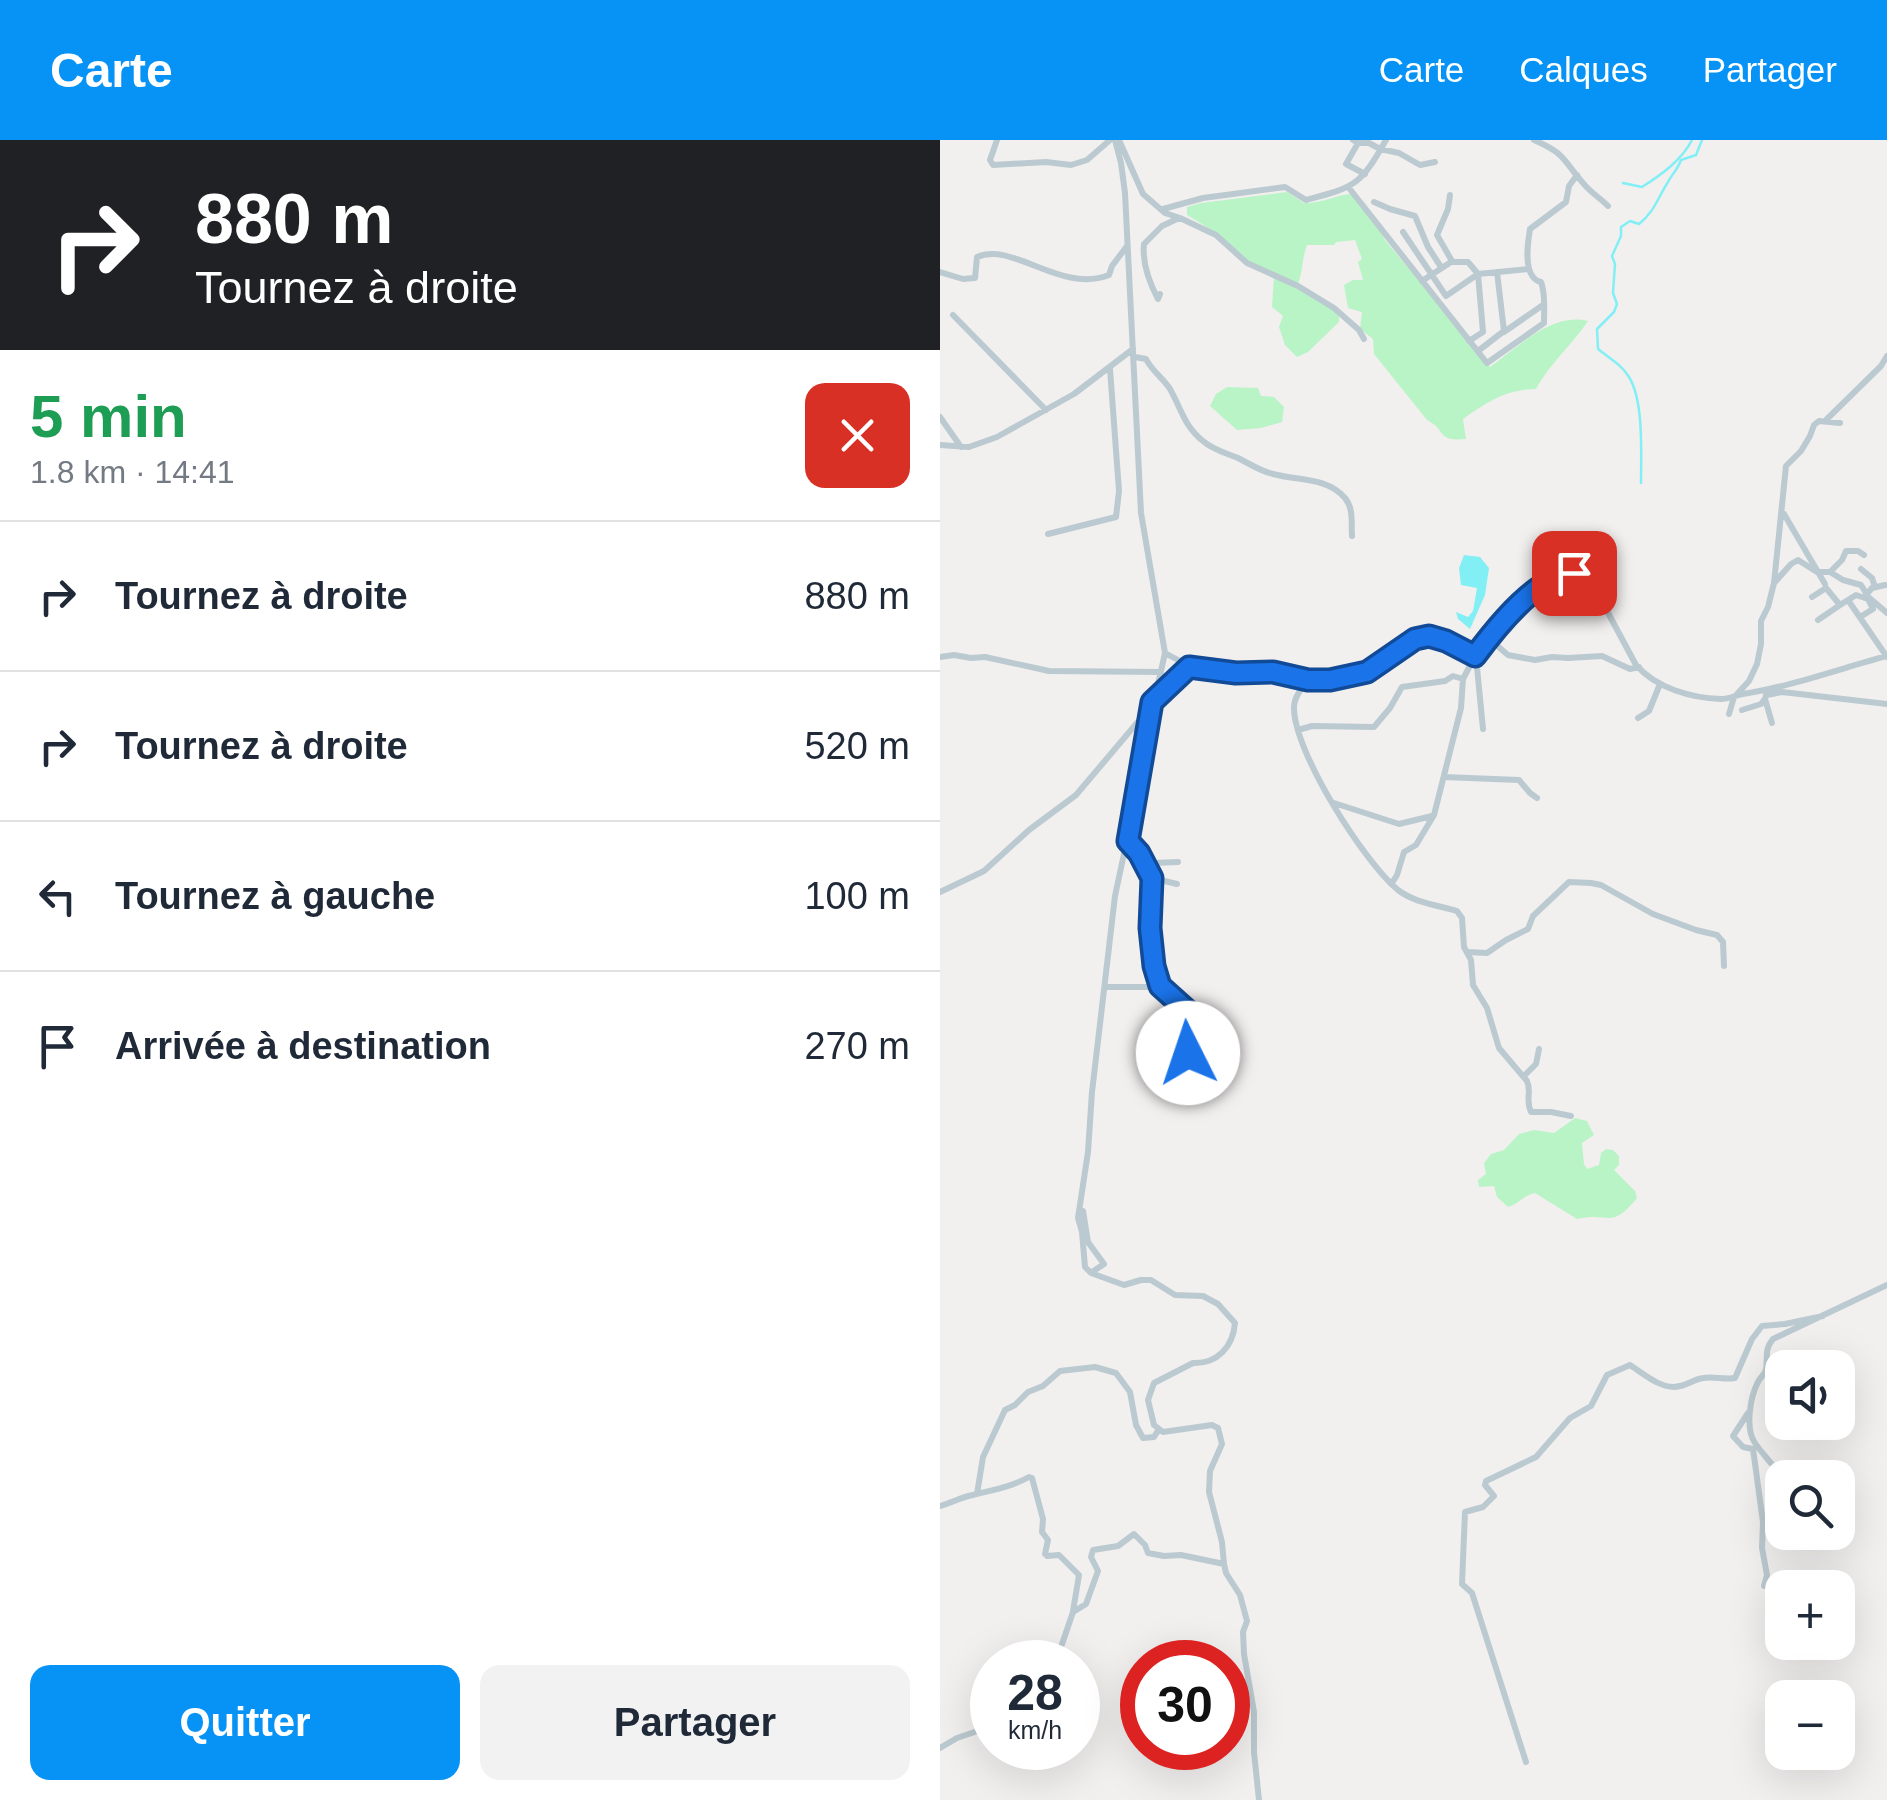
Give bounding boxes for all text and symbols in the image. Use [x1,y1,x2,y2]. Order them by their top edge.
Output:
text: Carte [50,44,173,97]
text: Carte [1379,50,1464,89]
text: Calques [1519,50,1648,89]
text: Partager [1703,50,1837,89]
icon: right [30,180,160,310]
text: 880 m [195,180,393,258]
text: Tournez à droite [195,262,518,313]
text: 5 min [30,383,187,450]
button: close [805,383,910,488]
text: 1.8 km · 14:41 [30,454,235,490]
pin [1532,531,1617,616]
icon: arrive [1547,546,1602,601]
icon: right [30,569,85,624]
text: Tournez à droite [115,575,408,617]
text: 880 m [804,575,910,617]
icon: right [30,719,85,774]
text: Tournez à droite [115,725,408,767]
text: 520 m [804,725,910,767]
icon: left [30,869,85,924]
text: Tournez à gauche [115,875,435,917]
text: 100 m [804,875,910,917]
position arrow [1136,1001,1240,1105]
icon: arrive [30,1019,85,1074]
text: Arrivée à destination [115,1025,491,1067]
text: 270 m [804,1025,910,1067]
map controls [1765,1350,1855,1770]
button: sound [1765,1350,1855,1440]
button: search [1765,1460,1855,1550]
button: + [1765,1570,1855,1660]
speed limit sign: 30 [1120,1640,1250,1770]
button: Quitter [30,1665,460,1780]
button: Partager [480,1665,910,1780]
text: 28 [1007,1665,1063,1721]
button: − [1765,1680,1855,1770]
text: km/h [1008,1716,1062,1744]

